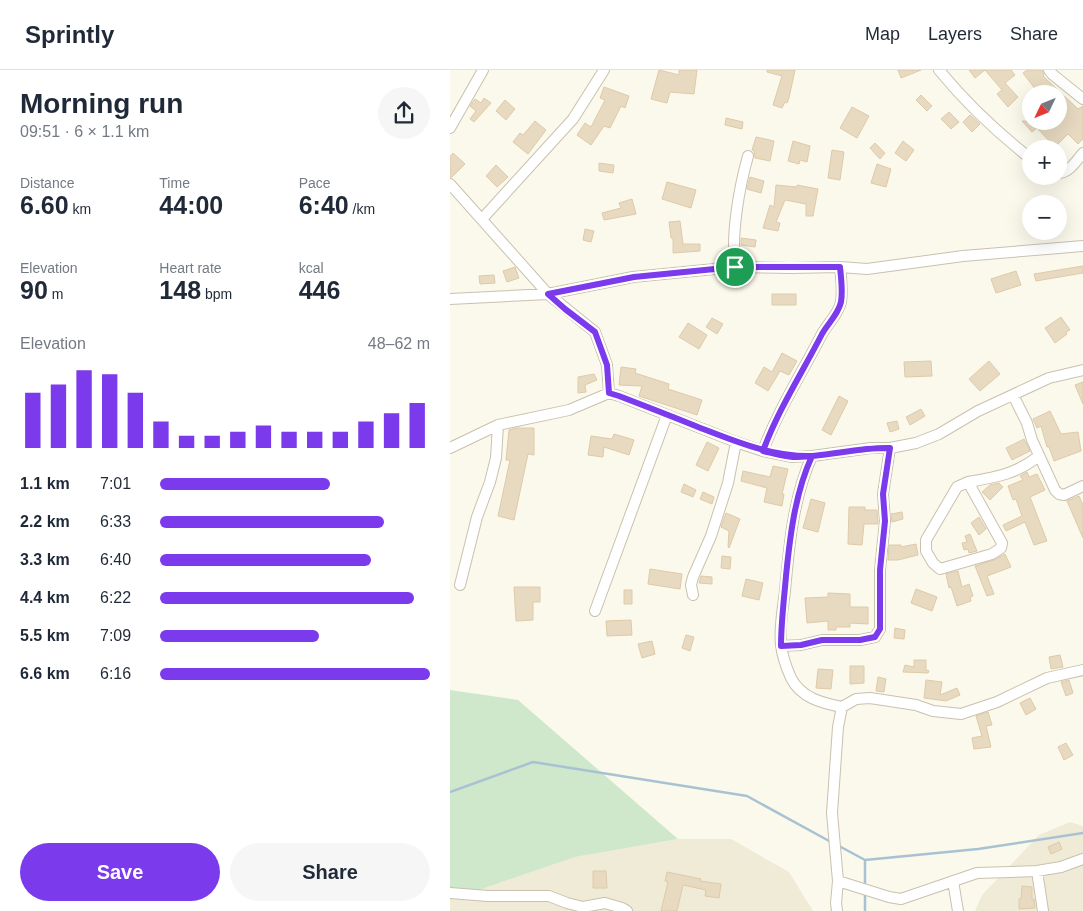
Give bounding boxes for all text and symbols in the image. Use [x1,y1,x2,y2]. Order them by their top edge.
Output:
text: Sprintly [25,21,114,48]
text: Map [865,24,900,44]
text: Layers [928,24,982,44]
text: Share [1010,24,1058,44]
north arrow [1022,85,1068,130]
map controls [1022,85,1067,240]
button: share [378,87,430,139]
text: Morning run [20,88,183,119]
text: 09:51 · 6 × 1.1 km [20,123,149,140]
button: + [1022,140,1067,185]
text: Distance [20,175,74,191]
text: Time [159,175,190,191]
text: Pace [299,175,331,191]
text: 6.60 [20,191,69,219]
text: 44:00 [159,191,223,219]
text: 6:40 [299,191,349,219]
button: − [1022,195,1067,240]
text: km [69,201,91,217]
text: /km [349,201,375,217]
pin [714,246,756,288]
icon: arrive [721,253,749,281]
text: Elevation [20,260,78,276]
text: Heart rate [159,260,222,276]
text: kcal [299,260,324,276]
text: 90 [20,276,48,304]
text: 148 [159,276,201,304]
text: 446 [299,276,340,304]
text: m [48,286,63,302]
text: bpm [201,286,232,302]
text: Elevation [20,335,86,352]
text: 48–62 m [368,335,430,352]
text: 1.1 km [20,475,70,492]
text: 7:01 [100,475,131,492]
text: 2.2 km [20,513,70,530]
text: 6:33 [100,513,131,530]
text: 3.3 km [20,551,70,568]
text: 6:40 [100,551,131,568]
text: 4.4 km [20,589,70,606]
text: 6:22 [100,589,131,606]
text: 5.5 km [20,627,70,644]
text: 7:09 [100,627,131,644]
text: 6.6 km [20,665,70,682]
text: 6:16 [100,665,131,682]
button: Save [20,843,220,901]
button: Share [230,843,430,901]

